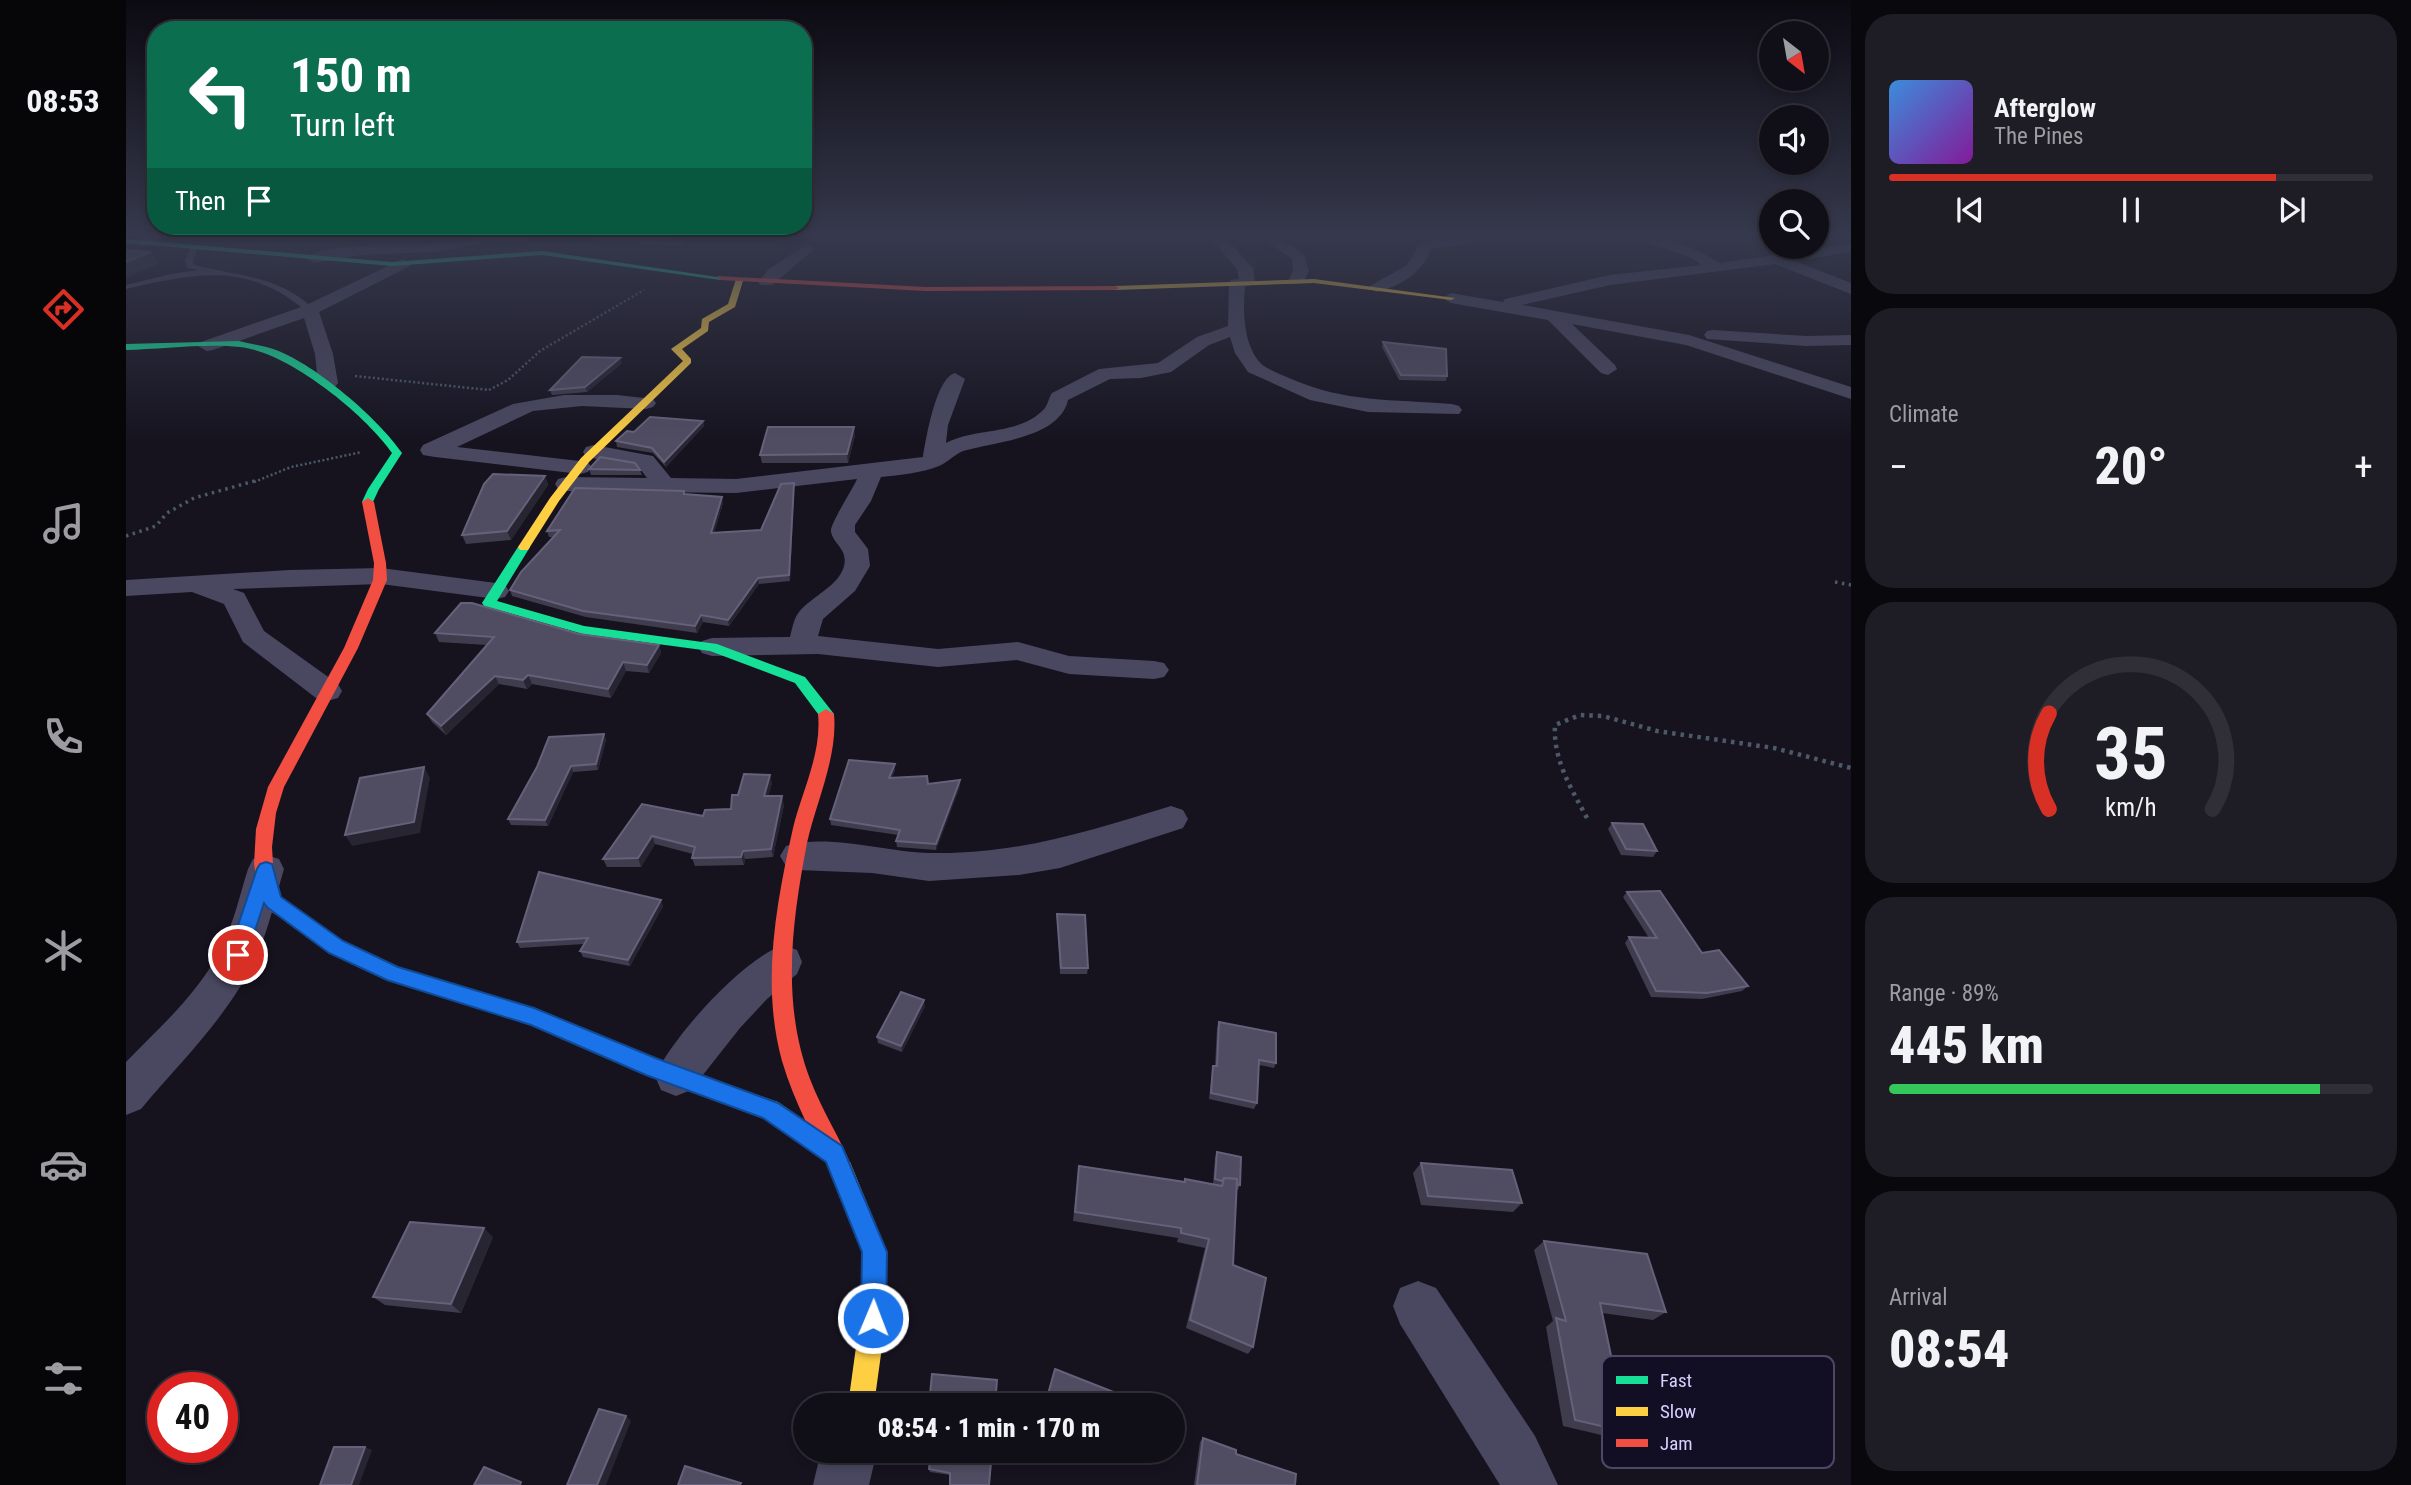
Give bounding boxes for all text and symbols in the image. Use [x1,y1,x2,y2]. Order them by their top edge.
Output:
north arrow [1759,21,1829,91]
map controls [1759,21,1829,259]
text: 150 m [290,47,412,104]
icon: left [175,49,266,140]
text: 08:53 [26,82,100,120]
text: Afterglow [1994,93,2096,123]
button: sound [1759,105,1829,175]
text: Turn left [290,106,395,144]
text: The Pines [1994,123,2084,150]
icon: arrive [240,182,278,220]
text: Then [175,186,226,216]
button: search [1759,189,1829,259]
icon: previous [1951,191,1989,229]
icon: pause [2112,191,2150,229]
icon: next [2273,191,2311,229]
icon: directions [39,285,88,334]
text: Climate [1889,401,1959,428]
text: 20° [2094,436,2168,497]
text: − [1889,445,1908,489]
text: + [2354,445,2373,489]
icon: music [39,499,88,548]
text: 35 [2094,711,2168,797]
icon: phone [39,712,88,761]
text: km/h [2105,792,2157,821]
pin [208,925,268,985]
icon: climate [39,926,88,975]
icon: arrive [219,936,257,974]
text: Range · 89% [1889,980,1999,1007]
text: 445 km [1889,1015,2044,1076]
icon: car [39,1140,88,1189]
position arrow [836,1281,910,1355]
text: Arrival [1889,1284,1948,1311]
text: 08:54 [1889,1319,2009,1380]
icon: filters [39,1354,88,1403]
legend [1602,1356,1834,1468]
text: Fast [1660,1369,1692,1392]
speed limit sign: 40 [147,1372,238,1463]
text: Slow [1660,1400,1696,1423]
text: 08:54 · 1 min · 170 m [878,1413,1100,1443]
text: Jam [1660,1432,1693,1455]

